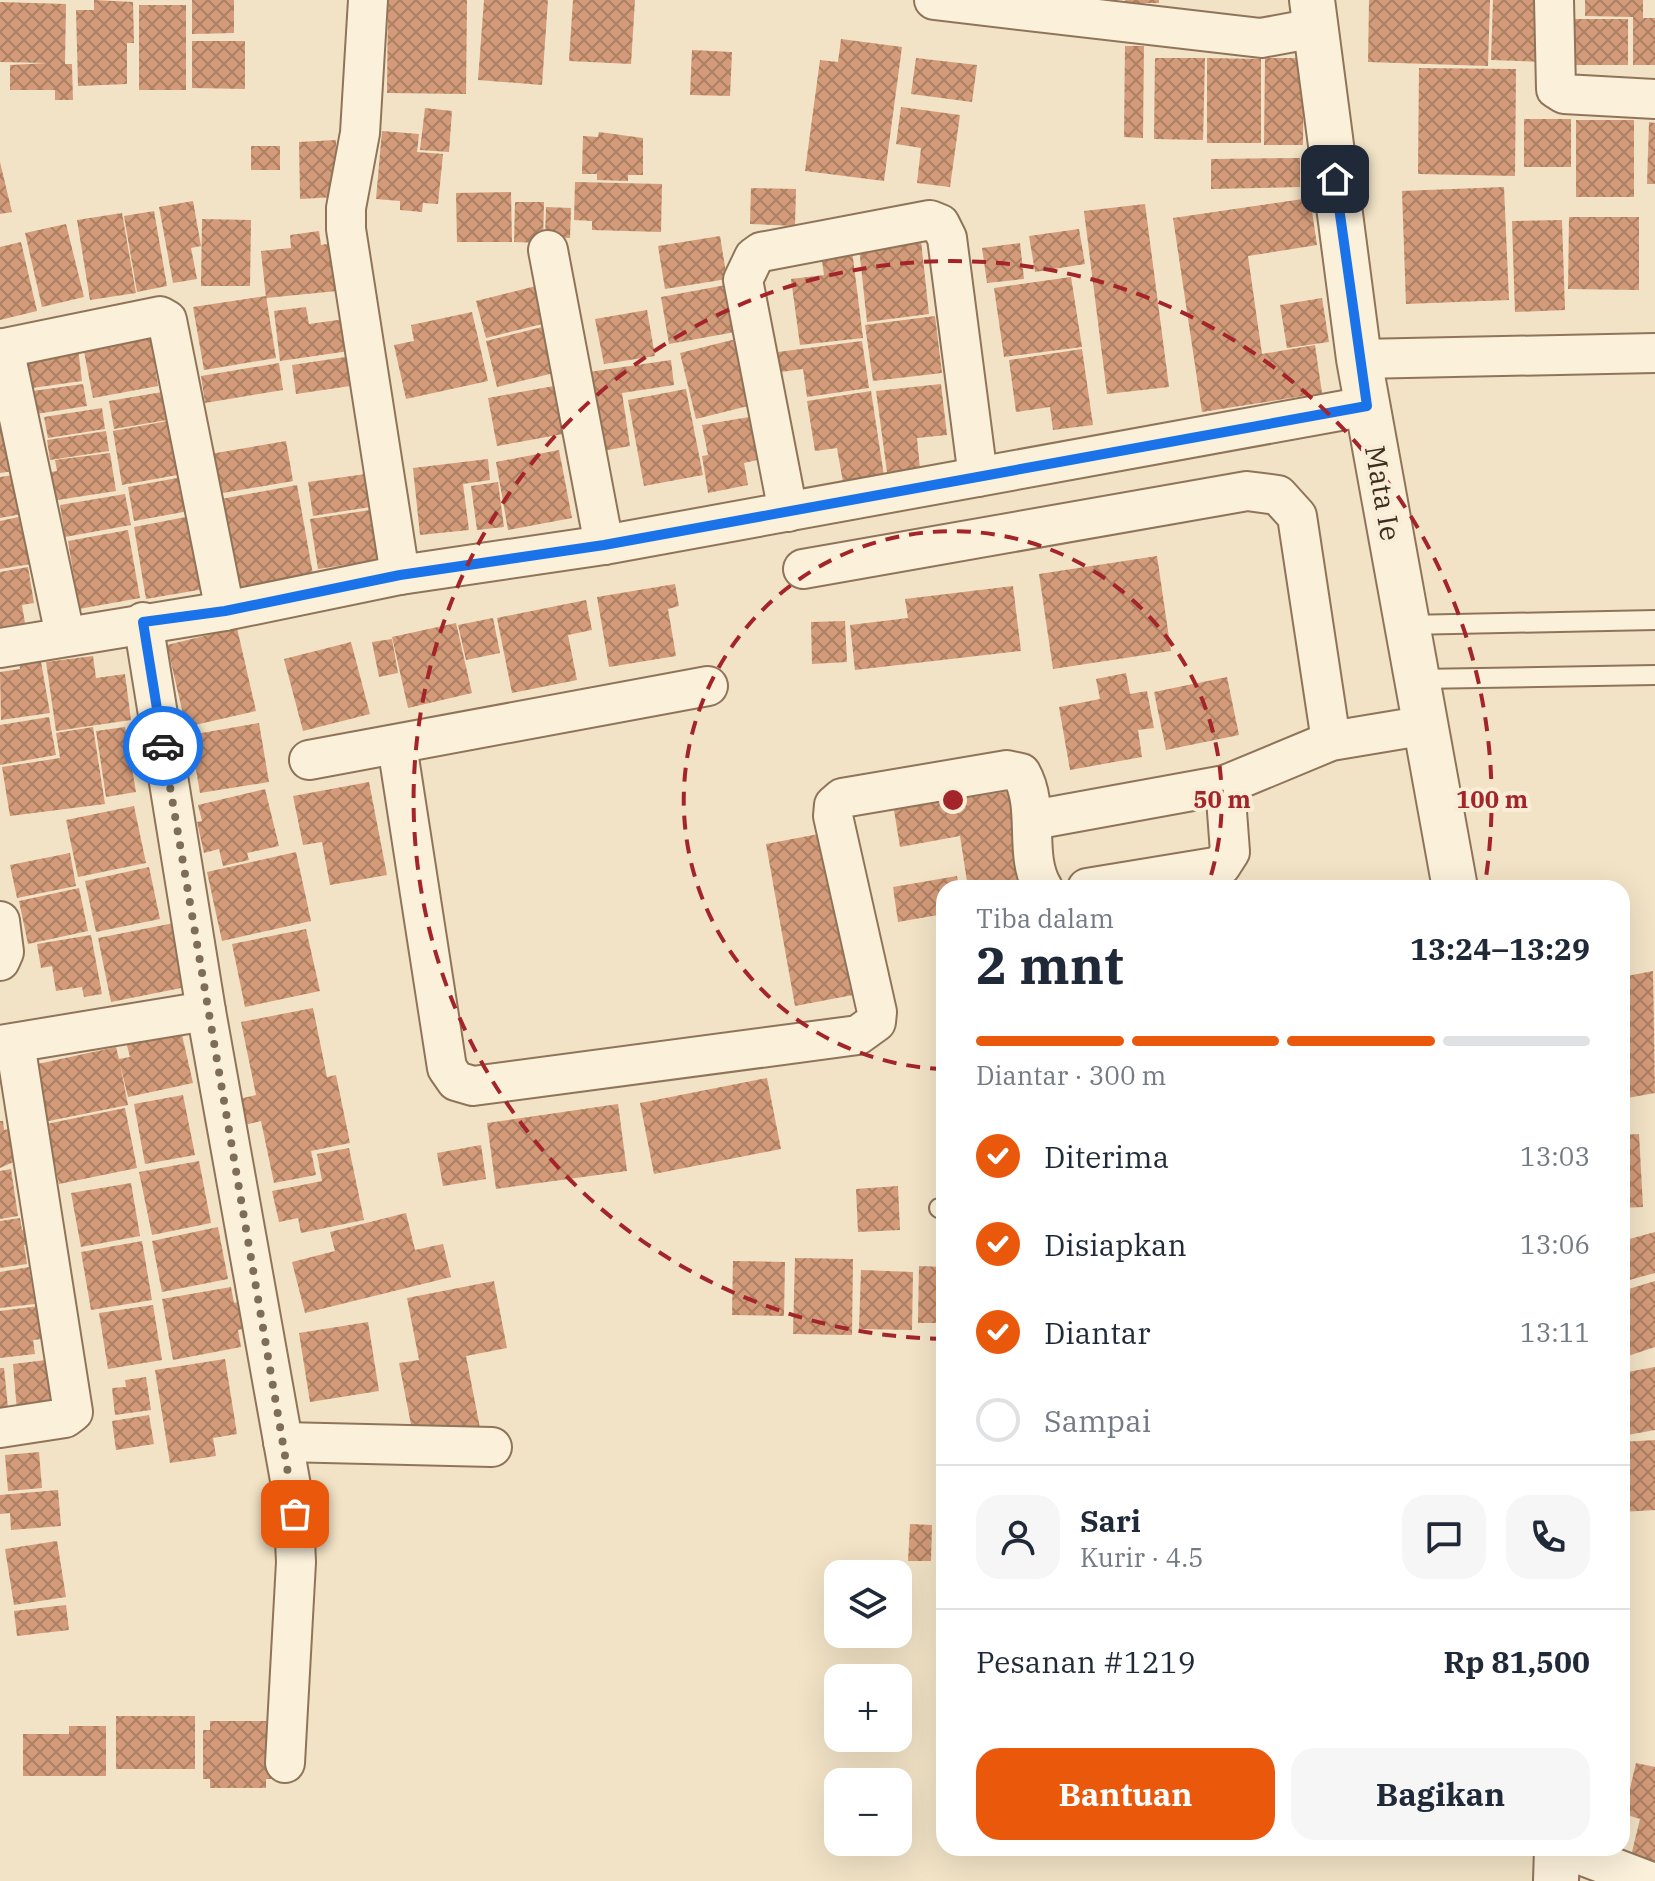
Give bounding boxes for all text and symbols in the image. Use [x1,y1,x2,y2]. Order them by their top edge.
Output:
pin [1301,145,1369,213]
icon: home [1313,157,1357,201]
street label: Mata Ie [1357,443,1410,543]
courier [123,706,203,786]
icon: car [141,724,185,768]
text: 50 m [1193,783,1251,815]
text: 100 m [1456,783,1528,815]
centre of rings [939,786,967,814]
text: Tiba dalam [976,901,1114,935]
text: 13:24–13:29 [1410,929,1590,968]
text: 2 mnt [976,931,1124,998]
text: Diantar · 300 m [976,1058,1166,1092]
icon: check [976,1134,1020,1178]
text: Diterima [1044,1137,1169,1176]
text: 13:03 [1520,1139,1590,1173]
icon: check [976,1222,1020,1266]
text: Disiapkan [1044,1225,1187,1264]
text: 13:06 [1520,1227,1590,1261]
icon: check [976,1310,1020,1354]
text: Diantar [1044,1313,1150,1352]
text: 13:11 [1520,1315,1590,1349]
text: Sampai [1044,1401,1151,1440]
pin [261,1480,329,1548]
icon: bag [273,1492,317,1536]
button: person [976,1495,1060,1579]
button: chat [1402,1495,1486,1579]
button: phone [1506,1495,1590,1579]
text: Sari [1080,1501,1141,1540]
text: Kurir · 4.5 [1080,1540,1204,1574]
map controls [824,1560,912,1856]
button: layers [824,1560,912,1648]
text: Pesanan #1219 [976,1642,1196,1681]
text: Rp 81,500 [1444,1642,1590,1681]
button: + [824,1664,912,1752]
button: Bantuan [976,1748,1275,1840]
button: Bagikan [1291,1748,1590,1840]
button: − [824,1768,912,1856]

